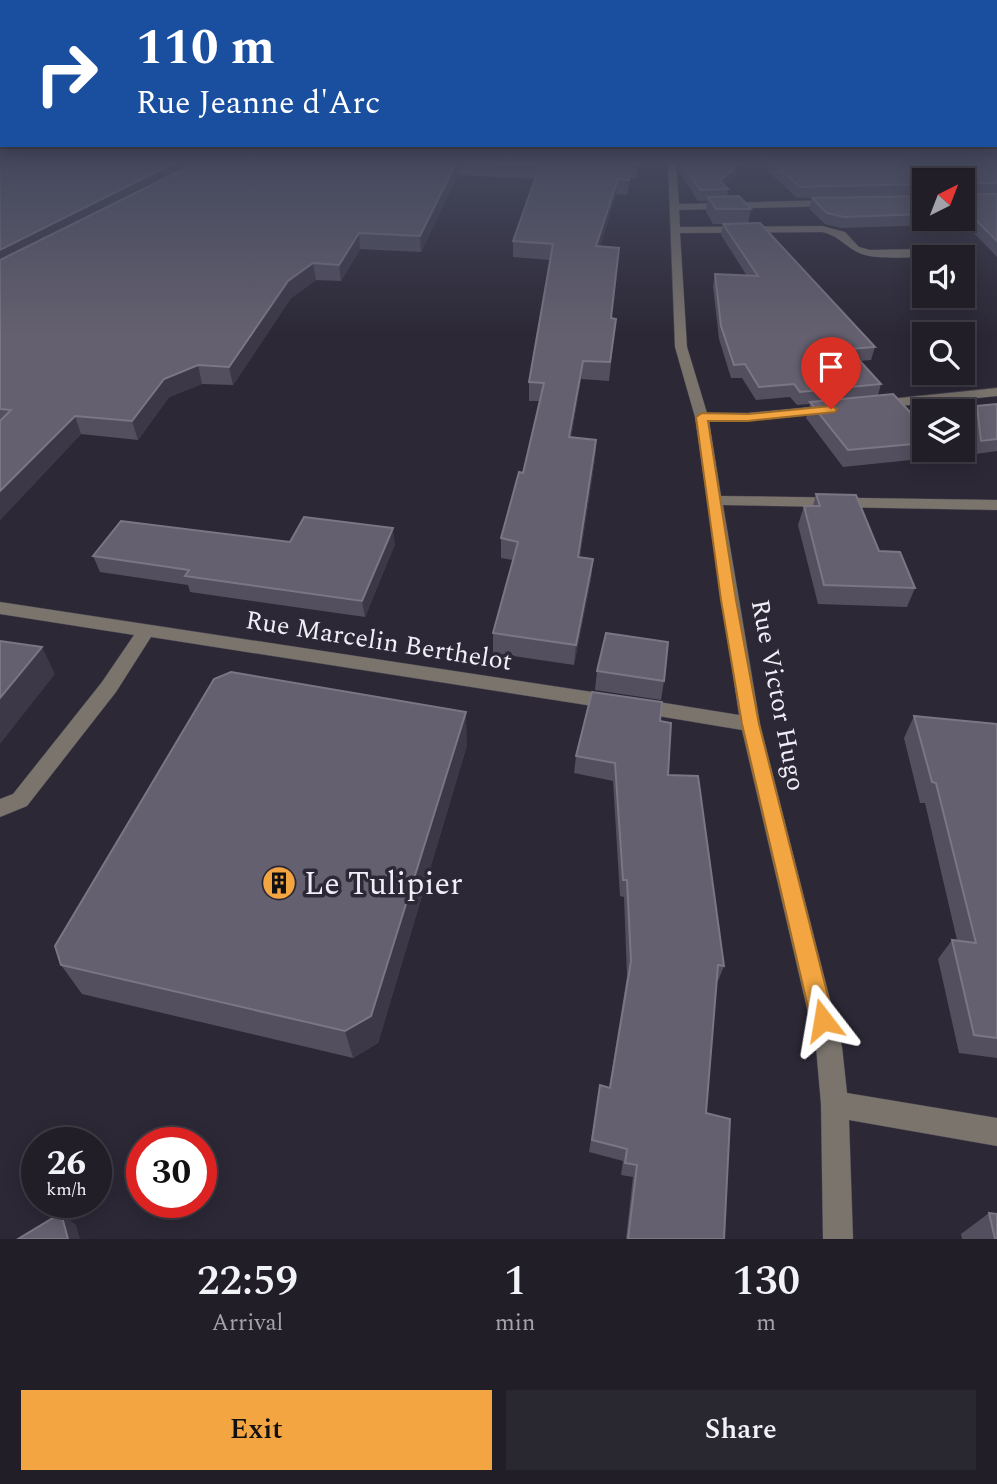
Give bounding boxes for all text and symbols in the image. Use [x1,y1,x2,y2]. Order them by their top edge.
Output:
text: 110 m [136,11,275,86]
icon: right [21,28,112,119]
text: Rue Jeanne d'Arc [136,79,380,128]
north arrow [912,168,975,231]
map controls [912,168,975,462]
button: sound [912,245,975,308]
button: search [912,322,975,385]
pin [801,337,861,409]
icon: arrive [812,348,850,386]
button: layers [912,399,975,462]
street label: Rue Victor Hugo [740,596,816,794]
street label: Rue Marcelin Berthelot [243,600,515,682]
place label: Le Tulipier [304,860,463,909]
building icon: Le Tulipier [260,864,298,902]
position arrow [786,983,860,1057]
speed limit sign: 30 [126,1127,217,1218]
text: 26 [47,1137,86,1190]
text: km/h [46,1176,87,1203]
text: 22:59 [197,1250,298,1313]
text: 1 [504,1250,526,1313]
text: 130 [732,1250,800,1313]
text: Arrival [212,1306,283,1341]
text: min [495,1306,535,1341]
text: m [756,1306,776,1341]
button: Exit [21,1390,492,1470]
button: Share [506,1390,976,1470]

